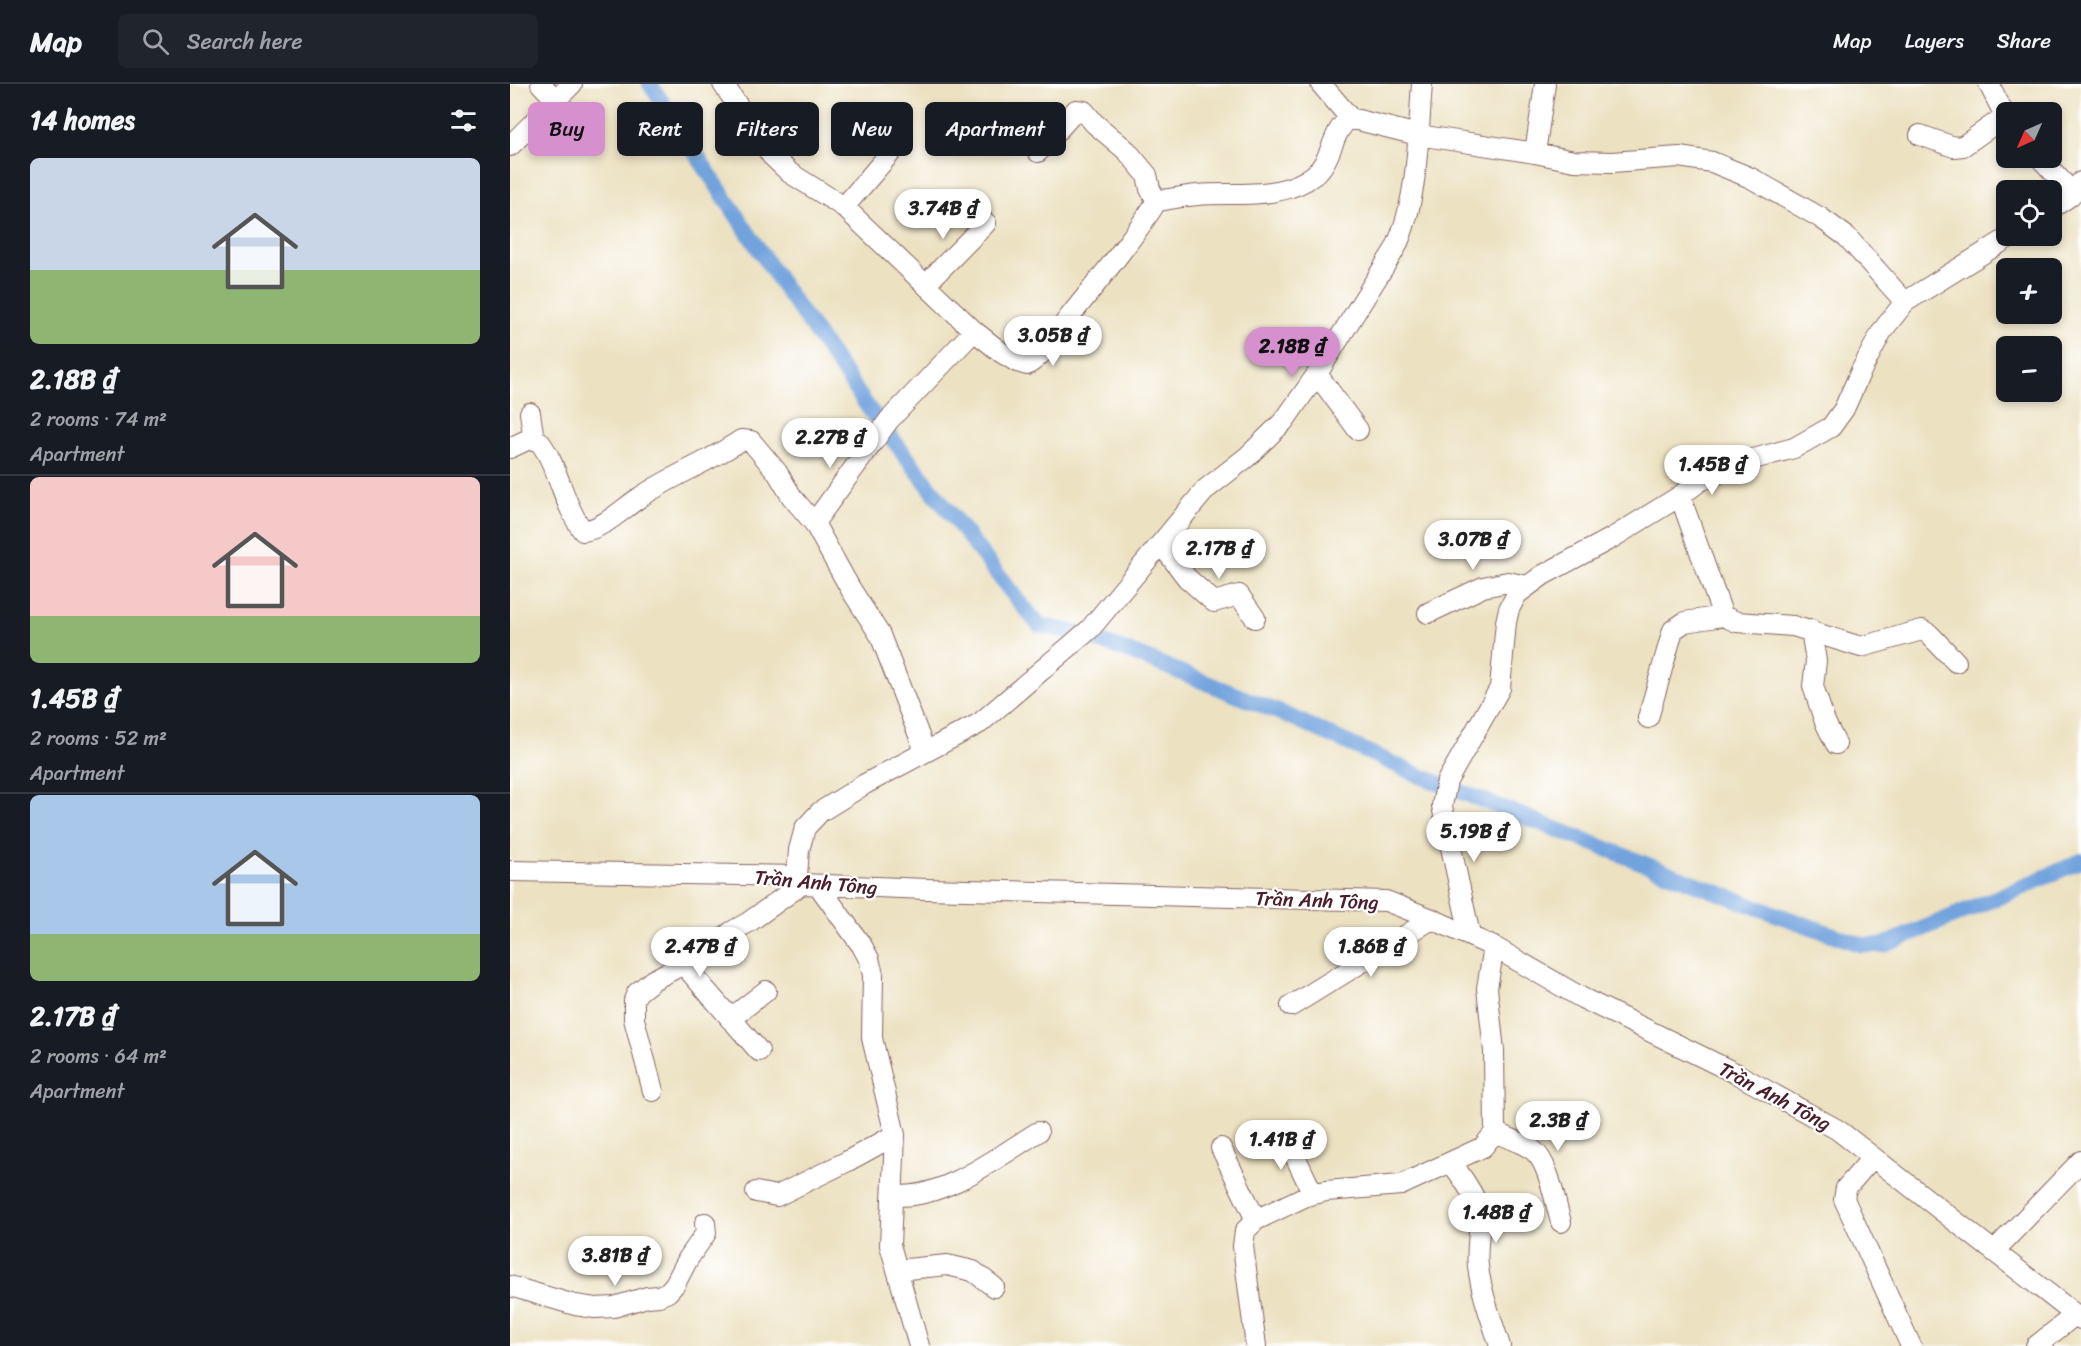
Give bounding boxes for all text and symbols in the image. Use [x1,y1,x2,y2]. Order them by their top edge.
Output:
search box [118,14,538,68]
text: Map [30,17,82,66]
text: Search here [187,22,303,61]
text: Map [1833,22,1872,60]
text: Layers [1905,22,1964,60]
text: Share [1997,22,2051,60]
icon: search [139,25,172,58]
text: 14 homes [30,97,135,143]
chip: Buy [528,102,605,156]
chip: Rent [617,102,703,156]
chip: Filters [715,102,819,156]
chip: New [831,102,913,156]
chip: Apartment [925,102,1066,156]
north arrow [1996,102,2062,168]
map controls [1996,102,2062,402]
icon: filters [447,104,480,137]
button: locate [1996,180,2062,246]
pin: 3.74B ₫ [888,189,998,240]
text: 3.74B ₫ [908,191,978,226]
icon: home [201,197,309,305]
button: + [1996,258,2062,324]
pin: 3.05B ₫ [998,316,1108,367]
text: 3.05B ₫ [1018,318,1088,353]
pin: 2.18B ₫ [1237,327,1347,378]
text: 2.18B ₫ [1259,329,1325,364]
button: − [1996,336,2062,402]
text: 2.18B ₫ [30,356,117,402]
text: 2 rooms · 74 m² [30,402,167,437]
pin: 2.27B ₫ [775,418,885,469]
text: 2.27B ₫ [796,420,864,455]
text: Apartment [30,437,124,472]
pin: 1.45B ₫ [1657,445,1767,496]
text: 1.45B ₫ [1678,447,1746,482]
icon: home [201,516,309,624]
pin: 3.07B ₫ [1418,520,1528,571]
text: 3.07B ₫ [1438,522,1508,557]
pin: 2.17B ₫ [1164,529,1274,580]
text: 2.17B ₫ [1186,531,1252,566]
text: 1.45B ₫ [30,675,118,721]
text: 2 rooms · 52 m² [30,721,167,756]
text: Apartment [30,756,124,791]
pin: 5.19B ₫ [1419,812,1529,863]
text: 5.19B ₫ [1440,814,1508,849]
icon: home [201,834,309,942]
street label: Trần Anh Tông [753,860,879,905]
street label: Trần Anh Tông [1255,881,1379,920]
pin: 2.47B ₫ [645,927,755,978]
pin: 1.86B ₫ [1316,927,1426,978]
text: 2.47B ₫ [665,929,735,964]
text: 1.86B ₫ [1338,929,1404,964]
text: 2.17B ₫ [30,993,116,1039]
text: 2 rooms · 64 m² [30,1039,167,1074]
street label: Trần Anh Tông [1712,1052,1837,1141]
text: Apartment [30,1074,124,1109]
pin: 2.3B ₫ [1509,1101,1607,1152]
text: 2.3B ₫ [1530,1103,1586,1138]
pin: 1.41B ₫ [1226,1120,1336,1171]
text: 1.41B ₫ [1249,1122,1313,1157]
pin: 1.48B ₫ [1441,1193,1551,1244]
text: 1.48B ₫ [1462,1195,1530,1230]
pin: 3.81B ₫ [560,1236,670,1287]
text: 3.81B ₫ [582,1238,648,1273]

